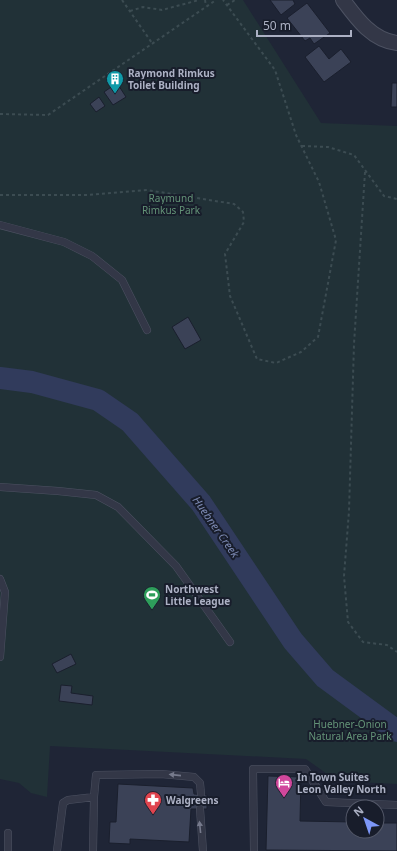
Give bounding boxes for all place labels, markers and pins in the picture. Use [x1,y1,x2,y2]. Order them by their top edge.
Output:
place label: Raymond Rimkus Toilet Building [128,66,215,92]
building icon: Raymond Rimkus Toilet Building [105,69,125,94]
place label: Northwest Little League [165,582,230,608]
sports icon: Northwest Little League [142,585,162,610]
place label: In Town Suites Leon Valley North [297,770,386,796]
hotel icon: In Town Suites Leon Valley North [274,773,294,798]
pharmacy icon: Walgreens [143,790,163,815]
place label: Walgreens [166,793,219,807]

